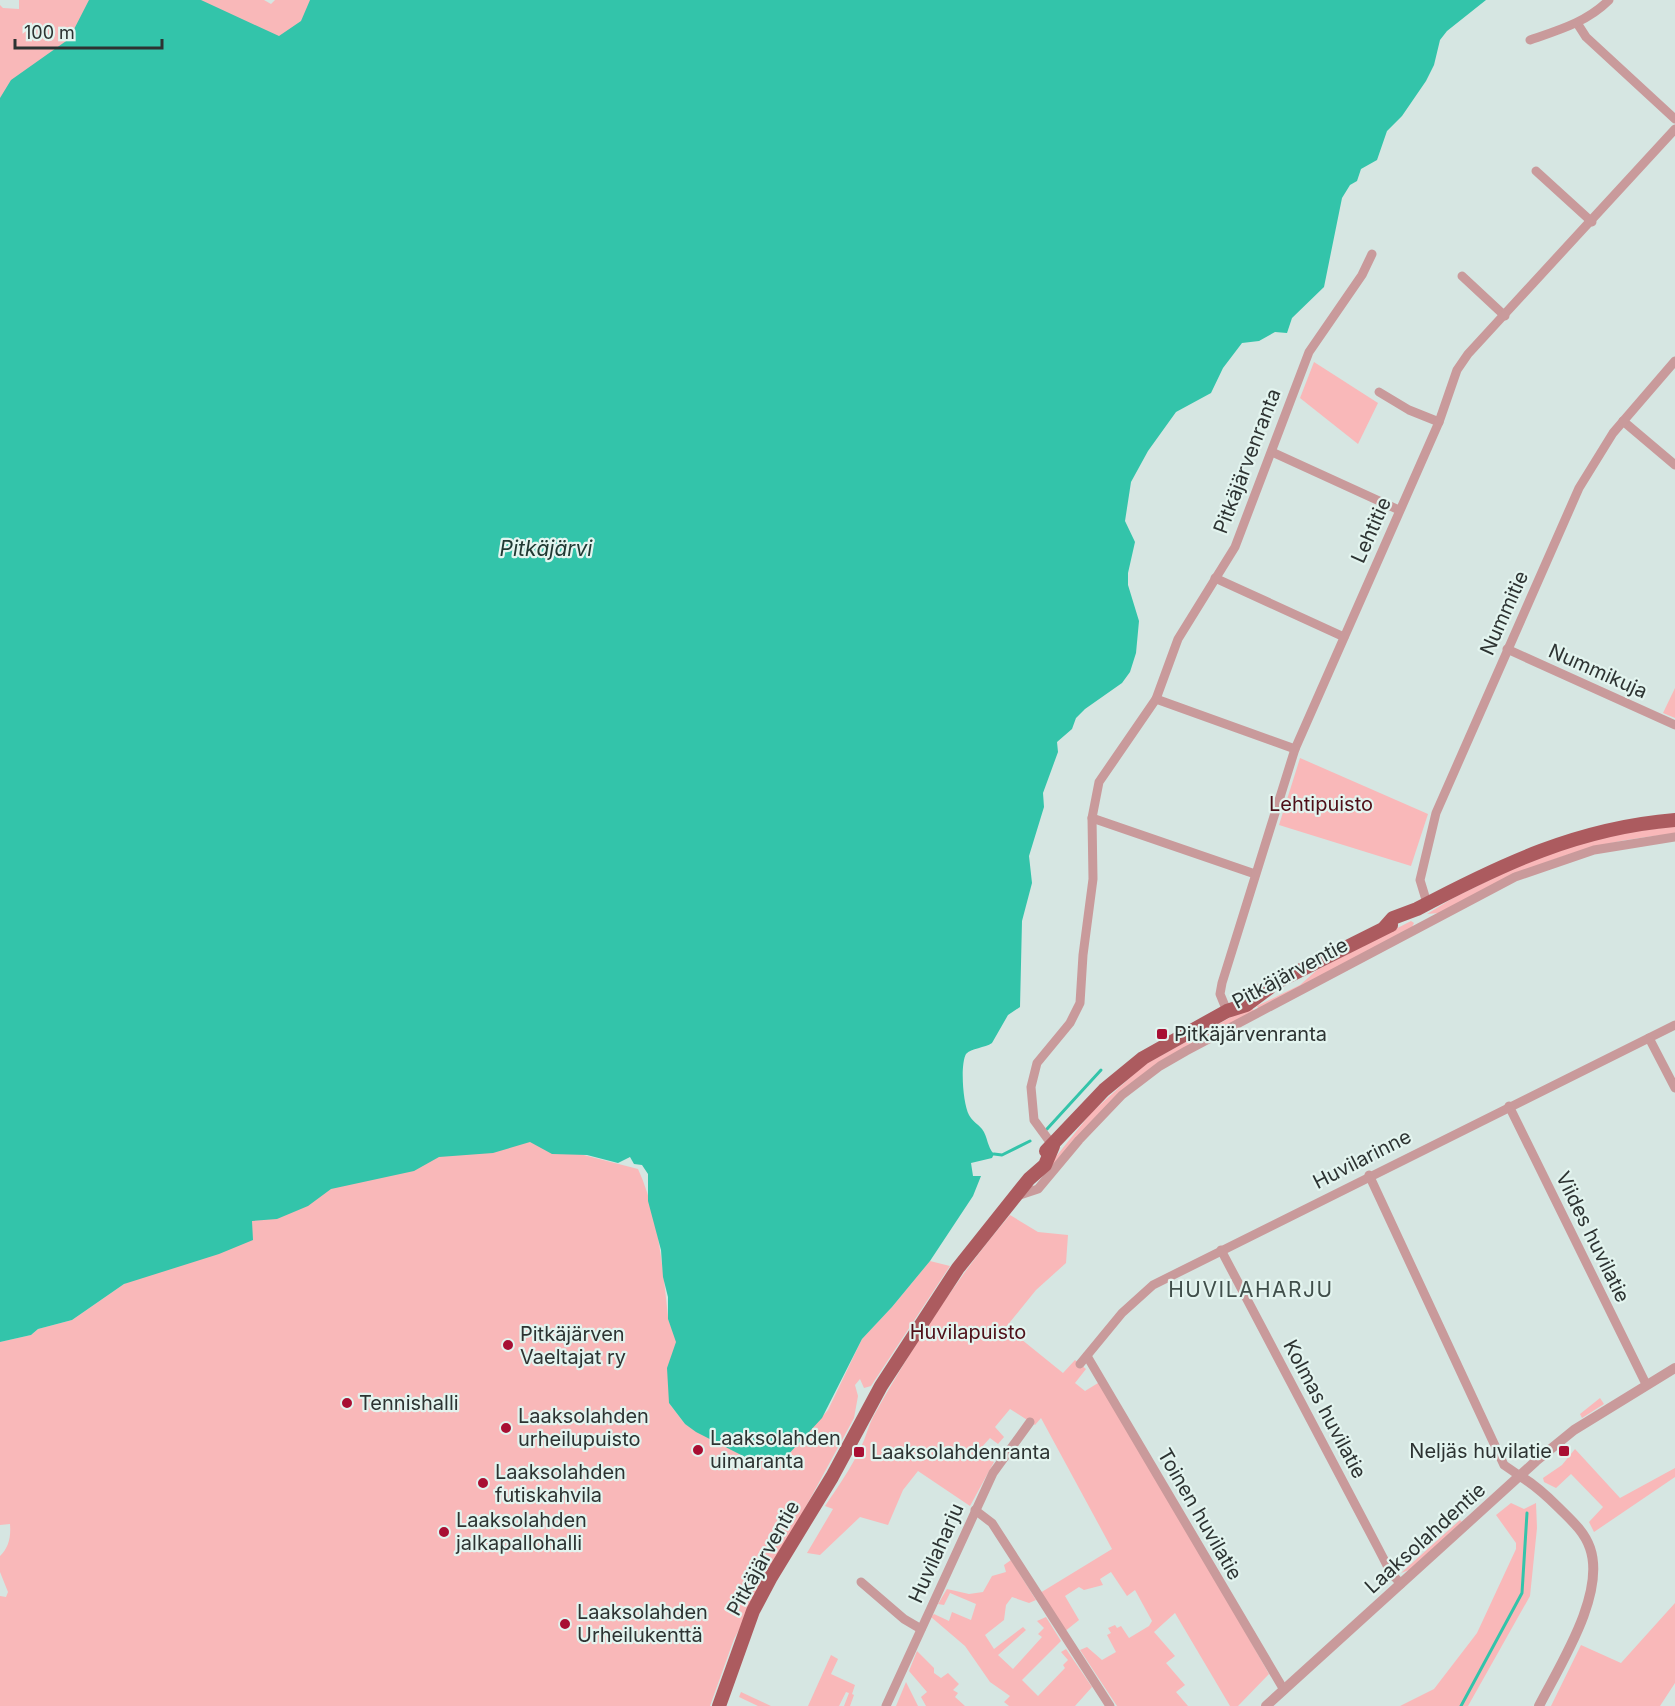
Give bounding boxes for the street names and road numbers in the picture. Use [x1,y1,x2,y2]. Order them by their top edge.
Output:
street label: Pitkäjärvenranta [1208,385,1286,537]
street label: Lehtitie [1346,493,1396,567]
street label: Nummitie [1475,567,1533,659]
street label: Nummikuja [1545,639,1651,703]
street label: Pitkäjärventie [1228,932,1352,1014]
street label: Huvilarinne [1309,1124,1415,1194]
street label: Viides huvilatie [1551,1168,1635,1306]
street label: Kolmas huvilatie [1278,1336,1372,1482]
street label: Toinen huvilatie [1153,1444,1247,1584]
street label: Laaksolahdentie [1360,1478,1490,1598]
street label: Pitkäjärventie [722,1496,804,1620]
street label: Huvilaharju [903,1500,969,1606]

